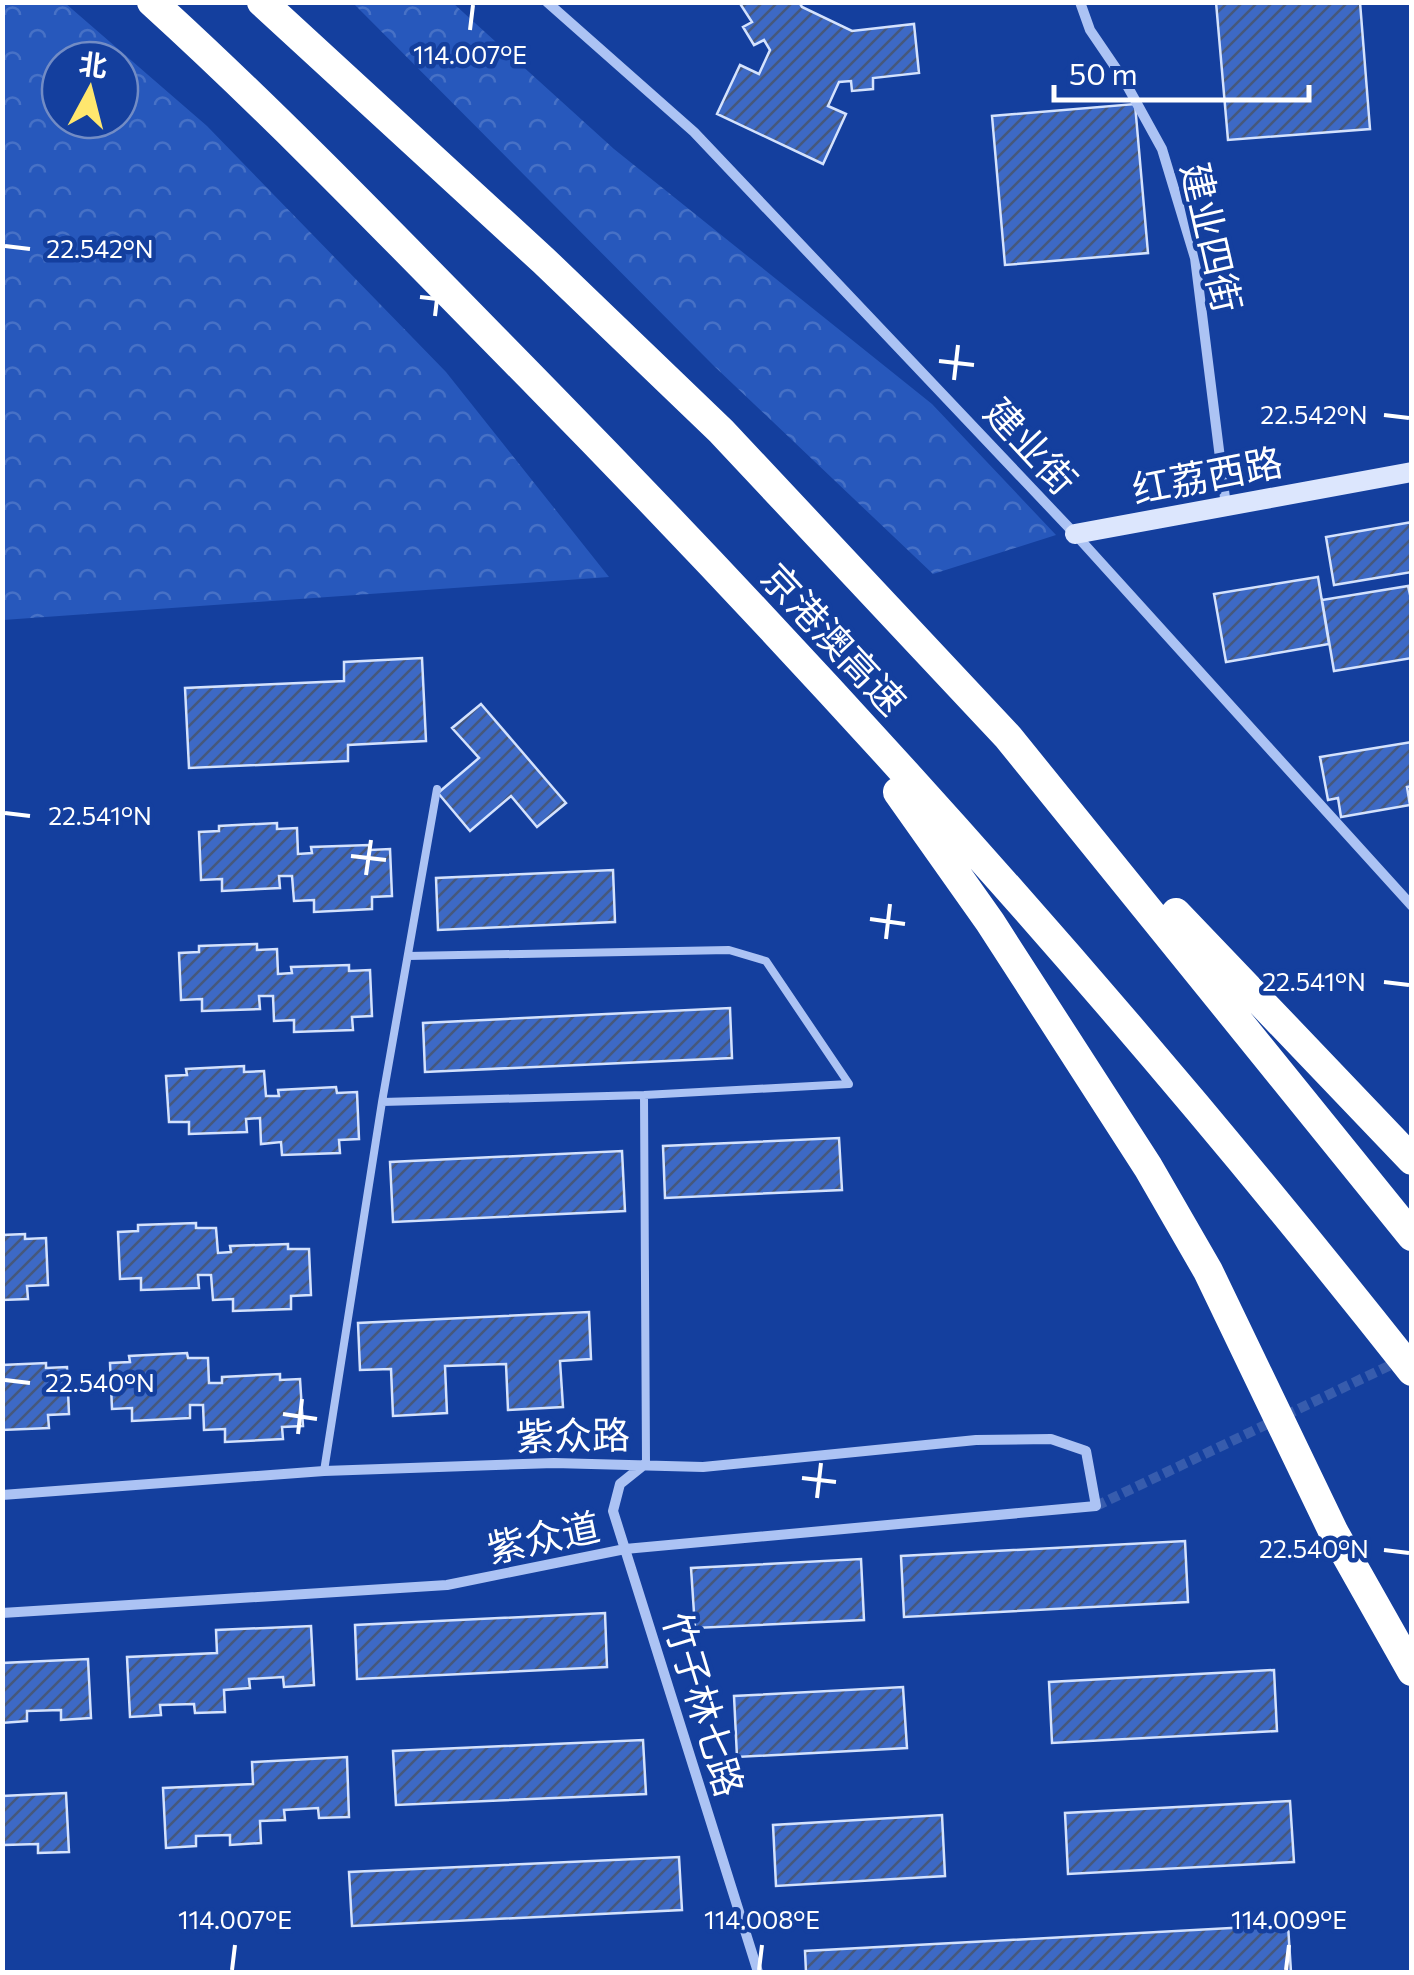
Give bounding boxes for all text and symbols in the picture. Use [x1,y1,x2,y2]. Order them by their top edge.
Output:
text: 114.007°E [413,39,527,69]
north arrow [40,40,140,140]
scale bar [1054,40,1309,102]
text: 北 [77,46,109,83]
text: 50 m [1069,54,1138,91]
street label: 建业四街 [1173,158,1253,316]
text: 22.542°N [46,233,154,263]
street label: 建业街 [976,387,1088,503]
text: 22.542°N [1260,399,1368,429]
street label: 红荔西路 [1128,436,1286,512]
street label: 京港澳高速 [753,552,917,724]
text: 22.541°N [48,800,152,830]
text: 22.541°N [1262,966,1366,996]
text: 22.540°N [45,1367,155,1397]
street label: 紫众路 [516,1410,630,1458]
street label: 紫众道 [482,1501,604,1571]
text: 22.540°N [1259,1533,1369,1563]
street label: 竹子林七路 [655,1606,755,1802]
text: 114.007°E [178,1904,292,1934]
text: 114.008°E [704,1904,820,1934]
text: 114.009°E [1231,1904,1347,1934]

